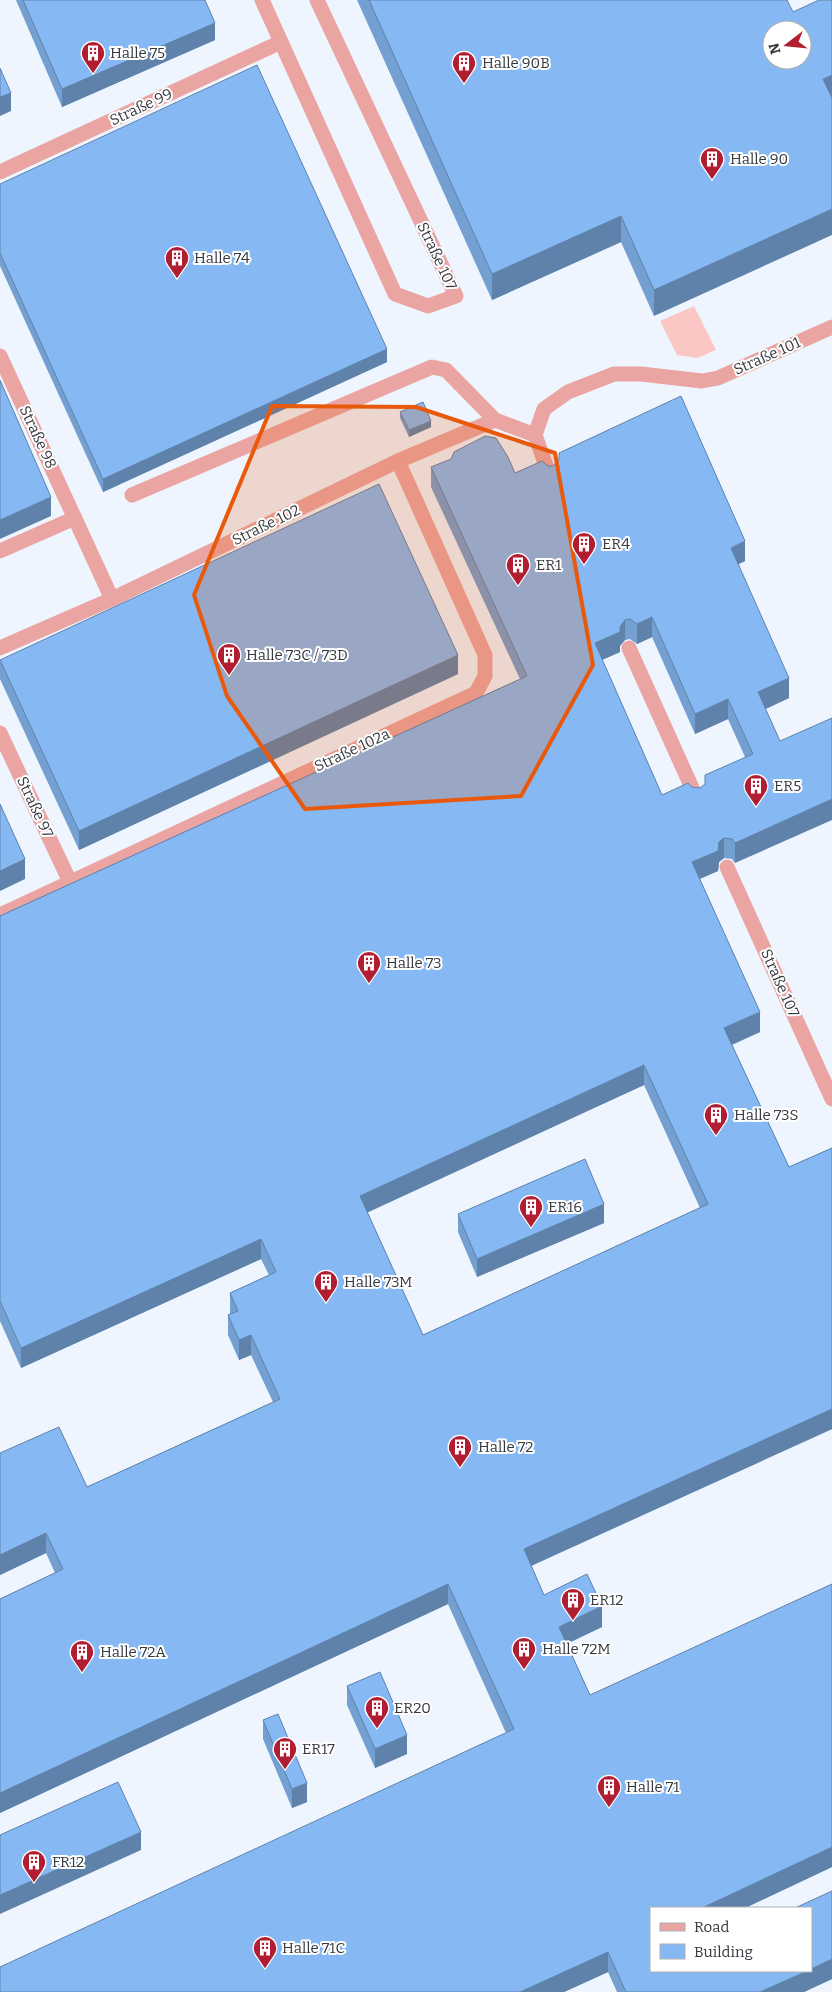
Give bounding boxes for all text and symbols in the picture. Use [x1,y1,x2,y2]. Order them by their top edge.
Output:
north arrow [762,20,812,70]
building icon: Halle 75 [80,40,106,74]
text: N [765,41,785,56]
place label: Halle 75 [110,44,165,62]
building icon: Halle 90B [451,50,477,84]
place label: Halle 90B [482,54,550,72]
street label: Straße 99 [107,85,175,129]
building icon: Halle 90 [699,146,725,180]
place label: Halle 90 [730,150,788,168]
street label: Straße 107 [413,219,461,293]
building icon: Halle 74 [164,245,190,279]
place label: Halle 74 [194,249,250,267]
street label: Straße 101 [731,333,803,379]
street label: Straße 98 [16,403,60,471]
street label: Straße 102 [229,501,303,549]
building icon: ER4 [571,531,597,565]
place label: ER4 [602,535,630,553]
building icon: ER1 [505,552,531,586]
place label: ER1 [536,556,561,574]
building icon: Halle 73C / 73D [216,642,242,676]
place label: Halle 73C / 73D [246,646,348,664]
street label: Straße 102a [311,725,393,775]
building icon: ER5 [743,773,769,807]
street label: Straße 97 [13,774,57,841]
place label: ER5 [774,777,801,795]
street label: Straße 107 [757,946,803,1020]
building icon: Halle 73 [356,950,382,984]
place label: Halle 73 [386,954,442,972]
building icon: Halle 73S [703,1102,729,1136]
place label: Halle 73S [734,1106,799,1124]
building icon: ER16 [518,1194,544,1228]
place label: ER16 [548,1198,582,1216]
building icon: Halle 73M [313,1269,339,1303]
place label: Halle 73M [344,1273,412,1291]
building icon: Halle 72 [447,1434,473,1468]
place label: Halle 72 [478,1438,533,1456]
building icon: ER12 [560,1587,586,1621]
place label: ER12 [590,1591,623,1609]
building icon: Halle 72M [511,1636,537,1670]
building icon: Halle 72A [69,1639,95,1673]
place label: Halle 72M [542,1640,611,1658]
place label: Halle 72A [100,1643,166,1661]
building icon: ER20 [364,1695,390,1729]
place label: ER20 [394,1699,431,1717]
building icon: ER17 [272,1736,298,1770]
place label: ER17 [302,1740,335,1758]
building icon: Halle 71 [596,1774,622,1808]
place label: Halle 71 [626,1778,679,1796]
building icon: FR12 [21,1849,47,1883]
place label: FR12 [52,1853,84,1871]
legend [650,1907,812,1972]
text: Road [694,1918,729,1936]
building icon: Halle 71C [252,1935,278,1969]
place label: Halle 71C [282,1939,345,1957]
text: Building [694,1943,753,1961]

